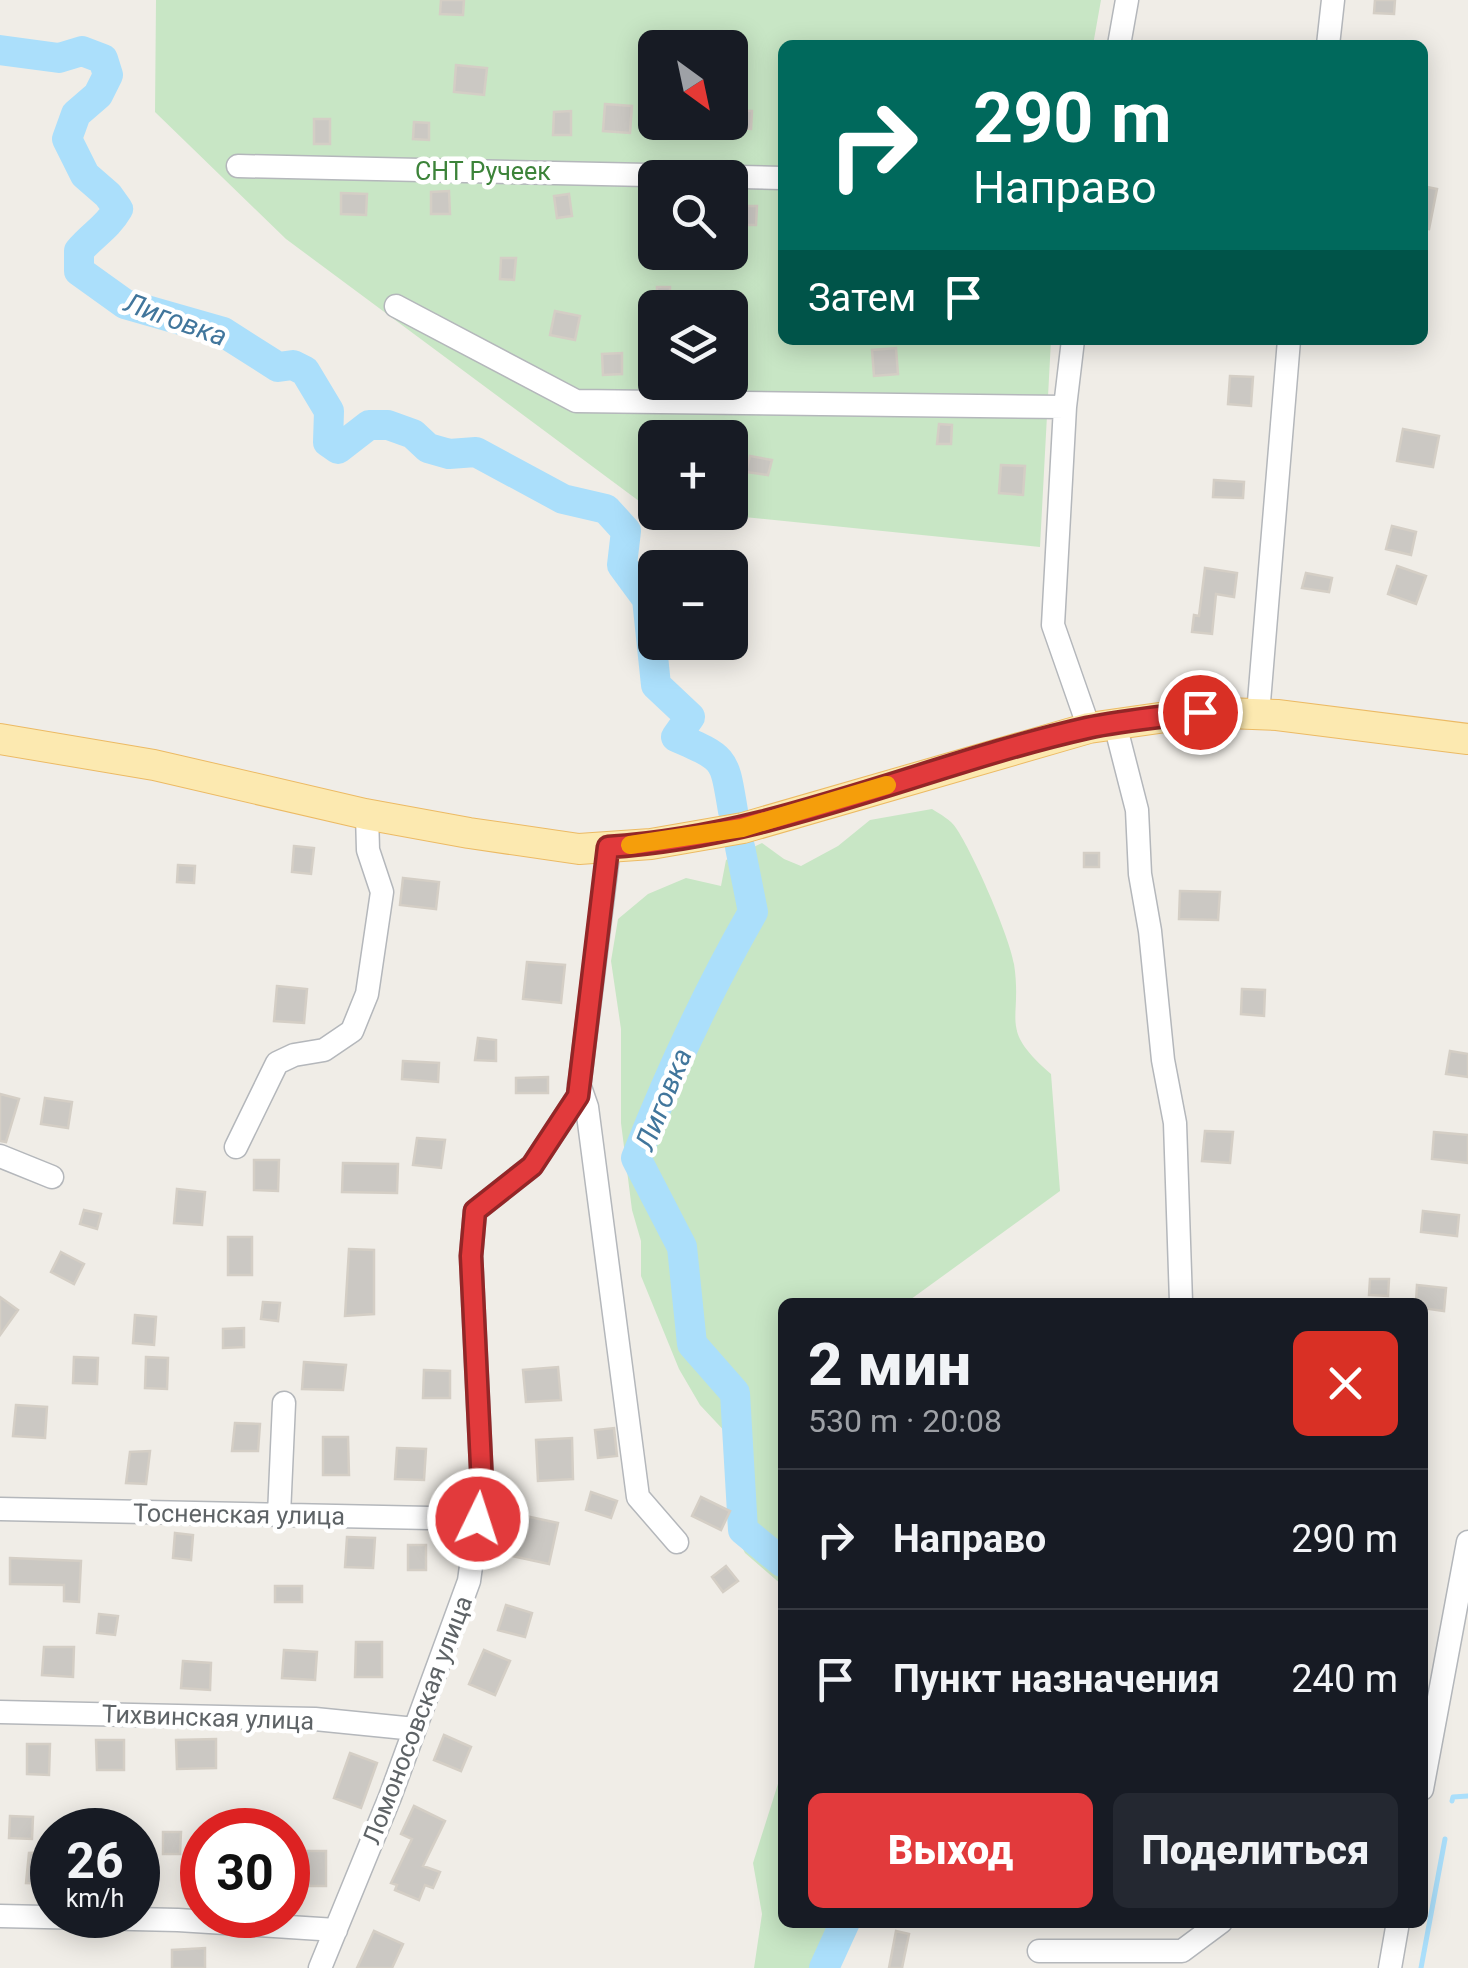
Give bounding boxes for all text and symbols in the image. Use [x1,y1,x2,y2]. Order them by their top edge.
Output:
north arrow [638,30,748,140]
map controls [638,30,748,660]
text: 290 m [973,77,1172,159]
icon: right [808,80,938,210]
park label: СНТ Ручеек [415,157,551,186]
button: search [638,160,748,270]
text: Направо [973,161,1157,214]
icon: arrive [936,270,991,325]
text: Затем [808,276,916,320]
water label: Лиговка [119,285,232,353]
button: layers [638,290,748,400]
button: + [638,420,748,530]
button: − [638,550,748,660]
pin [1158,670,1243,755]
icon: arrive [1173,685,1228,740]
water label: Лиговка [628,1044,699,1156]
text: 2 мин [808,1329,971,1400]
button: close [1293,1331,1398,1436]
text: 530 m · 20:08 [808,1402,1002,1440]
position arrow [426,1467,530,1571]
street label: Тосненская улица [133,1498,345,1531]
icon: right [808,1512,863,1567]
text: Направо [893,1517,1046,1561]
text: 290 m [1291,1517,1398,1561]
street label: Ломоносовская улица [357,1592,478,1849]
icon: arrive [808,1652,863,1707]
text: Пункт назначения [893,1657,1220,1701]
text: 240 m [1291,1657,1398,1701]
street label: Тихвинская улица [101,1699,315,1736]
button: Выход [808,1793,1093,1908]
button: Поделиться [1113,1793,1398,1908]
speed limit sign: 30 [180,1808,310,1938]
text: 26 [66,1832,124,1890]
text: km/h [66,1884,124,1913]

